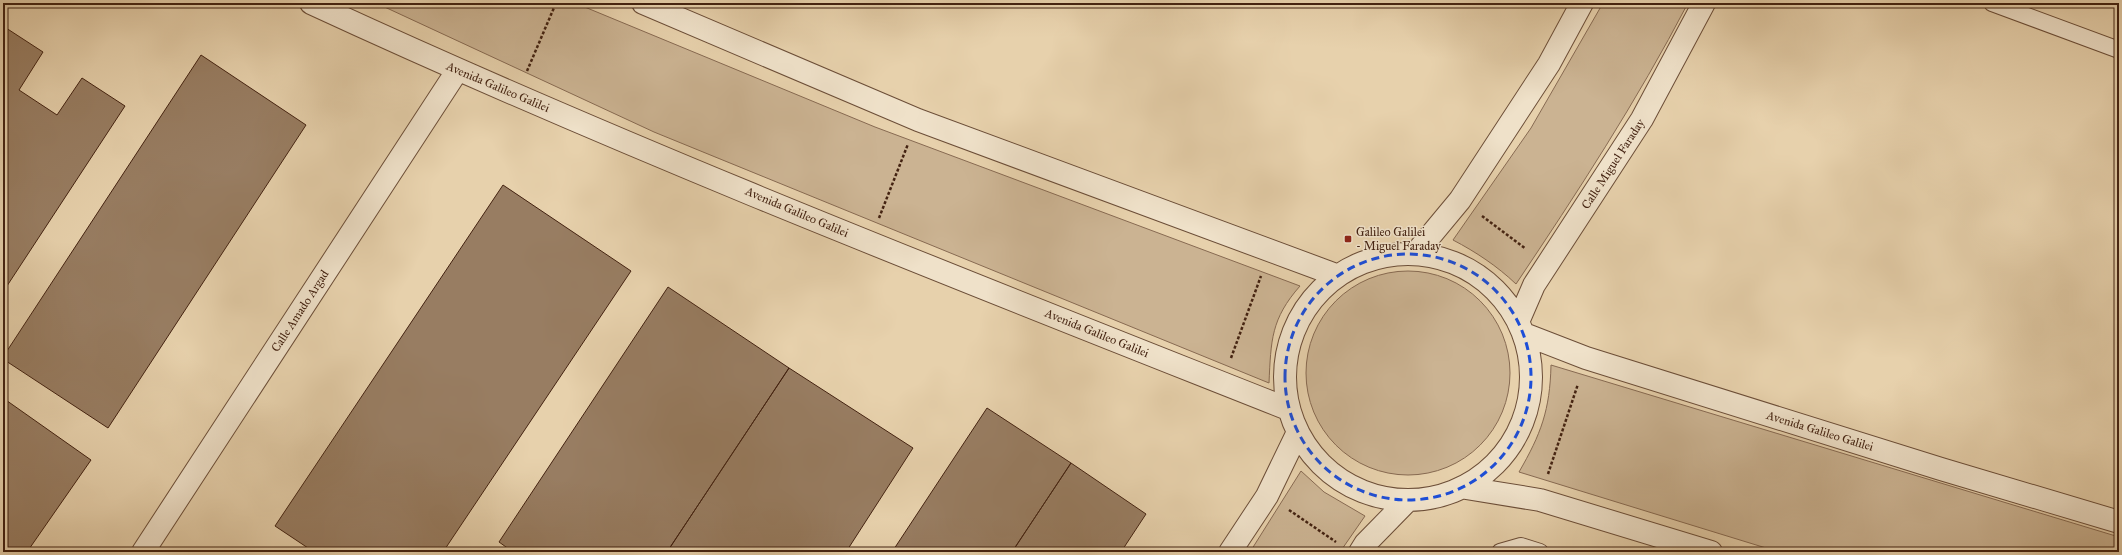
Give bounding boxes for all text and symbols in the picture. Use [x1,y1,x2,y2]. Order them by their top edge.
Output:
street label: Avenida Galileo Galilei [443,59,552,115]
street label: Calle Miguel Faraday [1579,116,1648,212]
street label: Avenida Galileo Galilei [742,184,851,240]
place label: Galileo Galilei - Miguel Faraday [1356,225,1441,254]
marker: Galileo Galilei - Miguel Faraday [1343,234,1353,244]
street label: Calle Amado Argad [268,268,332,355]
street label: Avenida Galileo Galilei [1042,305,1152,361]
street label: Avenida Galileo Galilei [1764,408,1876,454]

